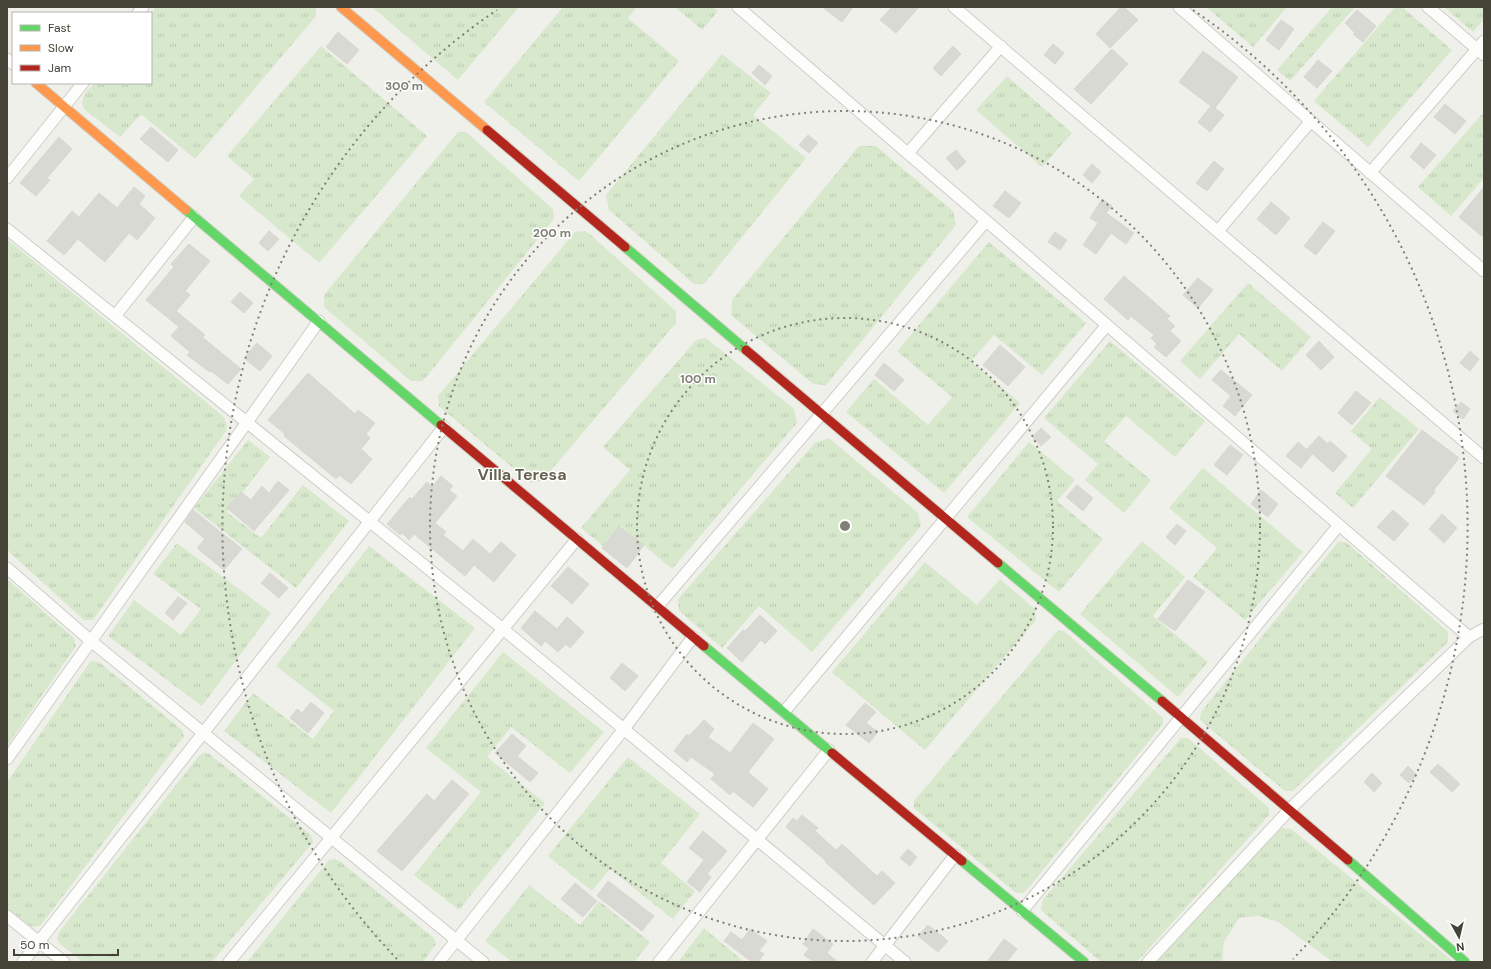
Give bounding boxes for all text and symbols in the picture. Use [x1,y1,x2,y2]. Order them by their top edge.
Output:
legend [12,12,152,84]
text: Fast [48,20,71,36]
text: Slow [48,40,74,56]
text: Jam [48,60,71,76]
text: 300 m [385,78,423,94]
text: 200 m [533,225,571,241]
text: 100 m [680,371,716,387]
district label: Villa Teresa [477,464,567,485]
centre of rings [838,519,852,533]
north arrow [1439,917,1479,957]
scale bar [14,931,118,957]
text: 50 m [20,937,49,953]
text: N [1455,939,1465,954]

